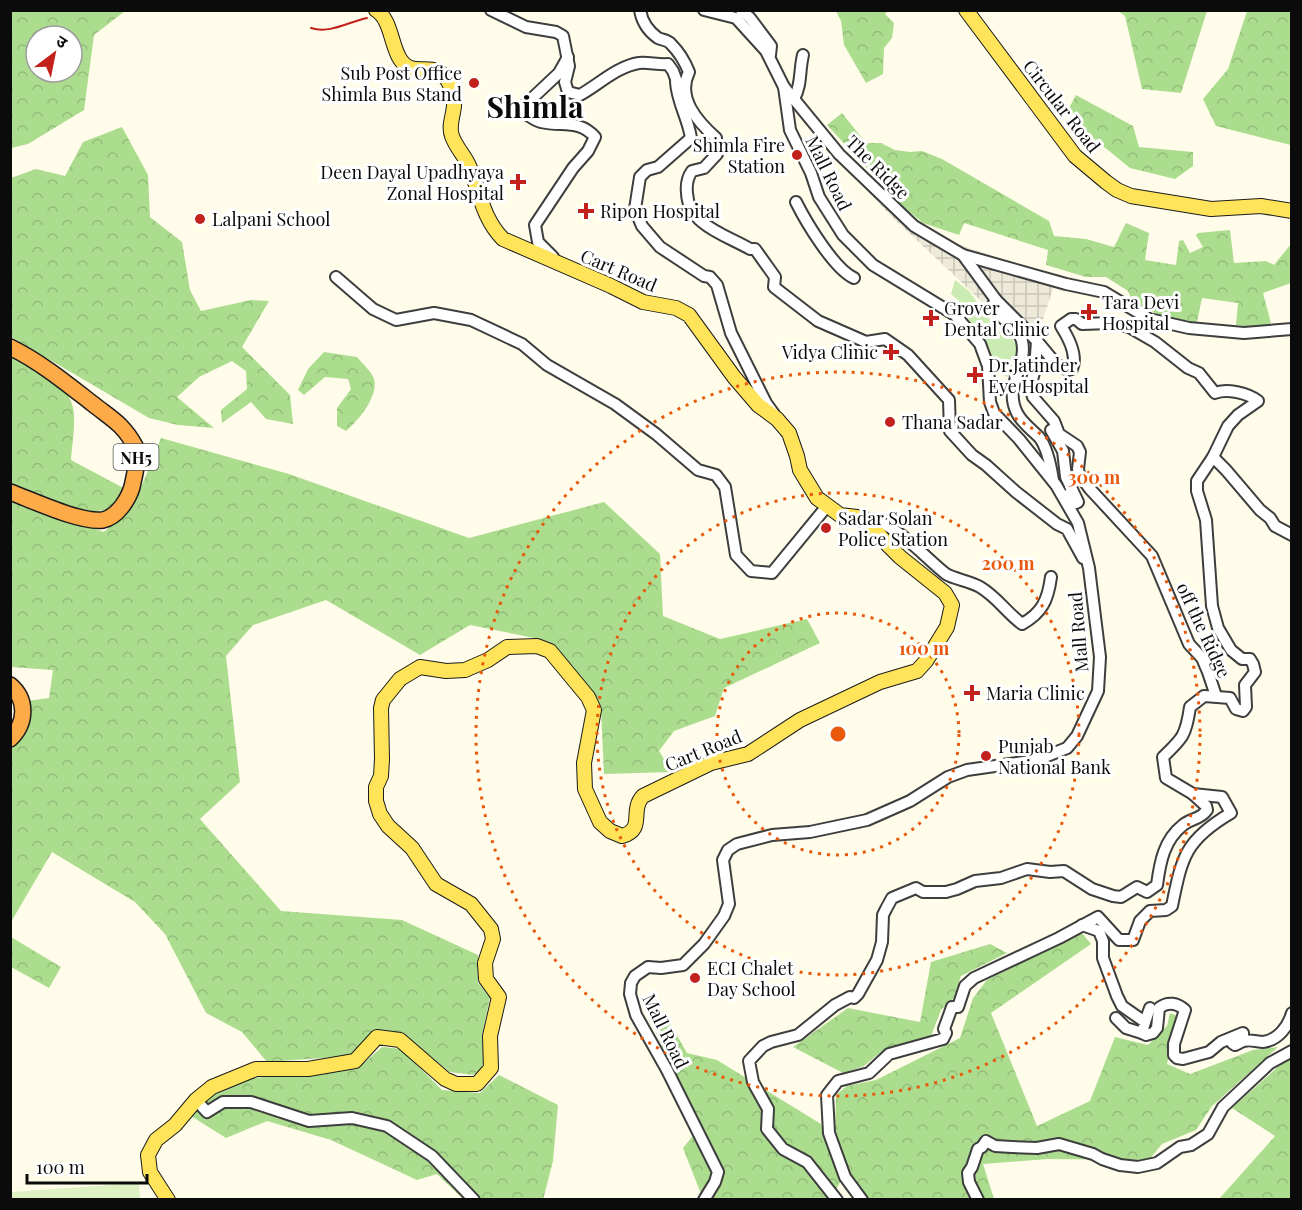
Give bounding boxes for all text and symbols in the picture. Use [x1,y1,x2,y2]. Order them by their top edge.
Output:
north arrow [24,24,84,84]
text: उ [53,29,72,53]
street label: Circular Road [1018,55,1106,158]
place label: Sub Post Office Shimla Bus Stand [322,61,463,106]
marker: Sub Post Office Shimla Bus Stand [467,76,481,90]
district label: Shimla [486,86,584,126]
street label: The Ridge [841,130,915,204]
street label: Mall Road [801,132,858,215]
place label: Shimla Fire Station [693,133,785,178]
marker: Shimla Fire Station [790,148,804,162]
place label: Deen Dayal Upadhyaya Zonal Hospital [320,160,504,205]
marker: Deen Dayal Upadhyaya Zonal Hospital [509,173,527,191]
place label: Ripon Hospital [600,199,720,223]
marker: Ripon Hospital [577,202,595,220]
place label: Lalpani School [212,207,330,231]
marker: Lalpani School [193,212,207,226]
street label: Cart Road [577,243,661,297]
place label: Tara Devi Hospital [1102,290,1179,335]
place label: Grover Dental Clinic [944,296,1050,341]
marker: Tara Devi Hospital [1080,303,1098,321]
marker: Grover Dental Clinic [922,309,940,327]
place label: Vidya Clinic [781,340,878,364]
marker: Vidya Clinic [882,343,900,361]
place label: Dr.Jatinder Eye Hospital [988,353,1089,398]
marker: Dr.Jatinder Eye Hospital [966,366,984,384]
place label: Thana Sadar [902,410,1003,434]
marker: Thana Sadar [883,415,897,429]
road number: NH5 [114,444,158,470]
text: 300 m [1068,465,1121,489]
place label: Sadar Solan Police Station [838,506,948,551]
marker: Sadar Solan Police Station [819,521,833,535]
text: 200 m [981,551,1035,575]
street label: off the Ridge [1172,579,1236,681]
street label: Mall Road [1063,590,1093,673]
text: 100 m [899,636,950,660]
place label: Maria Clinic [986,681,1085,705]
marker: Maria Clinic [963,684,981,702]
street label: Cart Road [661,724,745,776]
centre of rings [828,724,848,744]
place label: Punjab National Bank [998,734,1111,779]
marker: Punjab National Bank [979,749,993,763]
place label: ECI Chalet Day School [707,956,796,1001]
marker: ECI Chalet Day School [688,971,702,985]
street label: Mall Road [638,990,695,1073]
scale bar [27,1147,147,1185]
text: 100 m [36,1155,85,1179]

